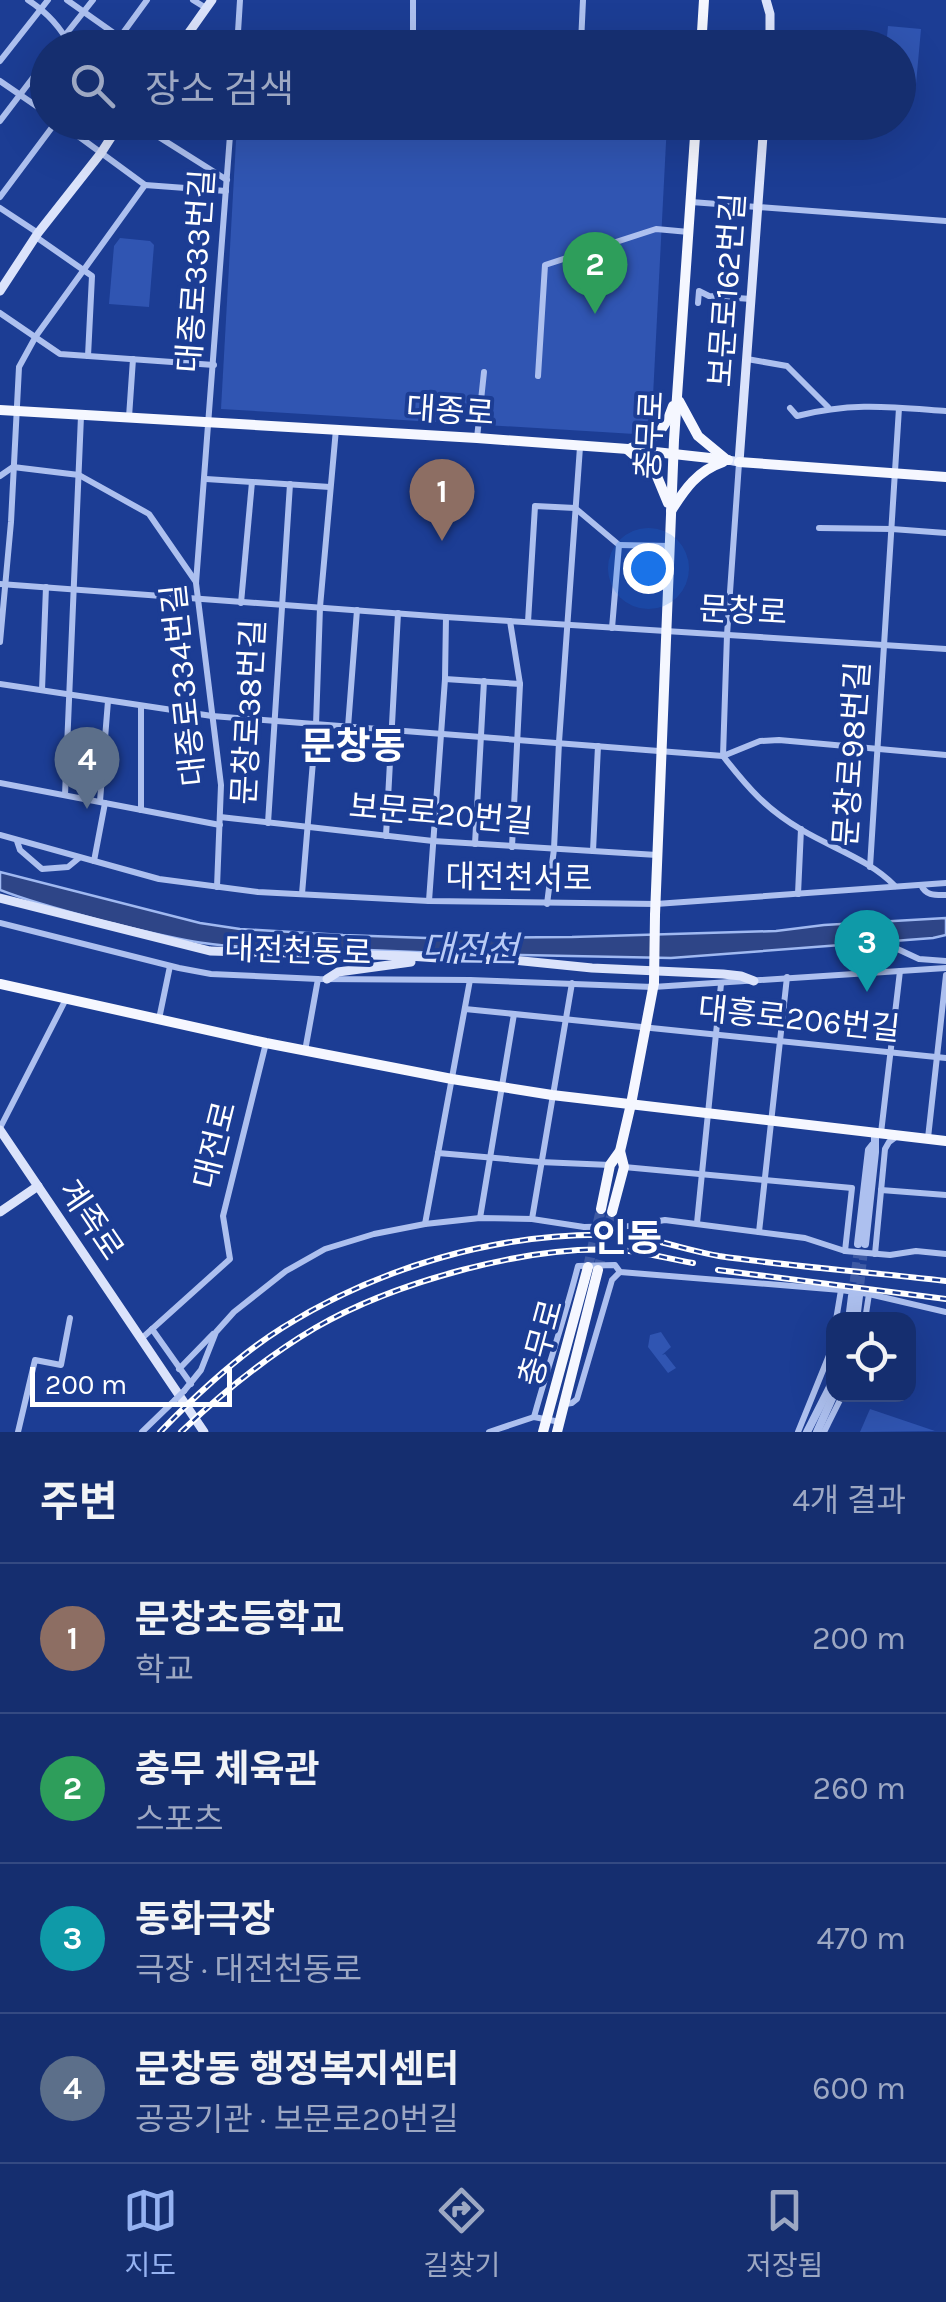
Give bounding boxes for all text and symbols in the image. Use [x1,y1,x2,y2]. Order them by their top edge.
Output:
search box [30,30,916,140]
icon: search [65,58,120,113]
text: 장소 검색 [145,67,294,112]
street label: 대종로333번길 [170,168,222,374]
street label: 보문로162번길 [702,192,752,388]
pin: 2 [562,232,628,314]
street label: 대종로 [405,389,495,433]
street label: 충무로 [629,390,671,480]
pin: 1 [410,458,474,541]
your location [623,543,674,594]
street label: 대종로334번길 [155,582,213,788]
street label: 문창로 [698,590,788,632]
street label: 문창로38번길 [226,618,272,806]
street label: 문창로98번길 [827,660,877,848]
district label: 문창동 [301,724,405,769]
pin: 4 [54,726,120,809]
street label: 보문로20번길 [347,788,535,840]
street label: 대전천서로 [445,858,593,898]
pin: 3 [834,910,900,992]
water label: 대전천 [421,928,522,970]
street label: 대전천동로 [224,930,372,972]
street label: 대흥로206번길 [696,990,902,1048]
street label: 대전로 [186,1098,244,1192]
street label: 계족로 [51,1173,131,1267]
district label: 인동 [592,1216,662,1261]
street label: 충무로 [512,1296,570,1390]
map controls [826,1312,916,1402]
button: locate [826,1312,916,1402]
scale bar [30,1362,232,1406]
text: 200 m [45,1368,127,1401]
text: 주변 [40,1477,117,1527]
text: 4개 결과 [792,1482,906,1519]
text: 문창초등학교 [135,1597,345,1642]
text: 1 [67,1620,78,1657]
text: 200 m [812,1620,906,1657]
text: 학교 [135,1651,194,1688]
text: 충무 체육관 [135,1747,319,1792]
text: 2 [63,1770,82,1807]
text: 260 m [813,1770,906,1807]
text: 스포츠 [135,1801,223,1838]
text: 동화극장 [135,1897,275,1942]
text: 3 [63,1920,82,1957]
text: 470 m [817,1920,906,1957]
text: 극장 · 대전천동로 [135,1951,362,1988]
text: 문창동 행정복지센터 [135,2047,459,2092]
text: 4 [63,2070,82,2107]
text: 600 m [812,2070,906,2107]
text: 공공기관 · 보문로20번길 [135,2101,458,2138]
tab: 지도 [123,2183,178,2283]
tab: 길찾기 [423,2183,500,2283]
tab: 저장됨 [746,2183,823,2283]

